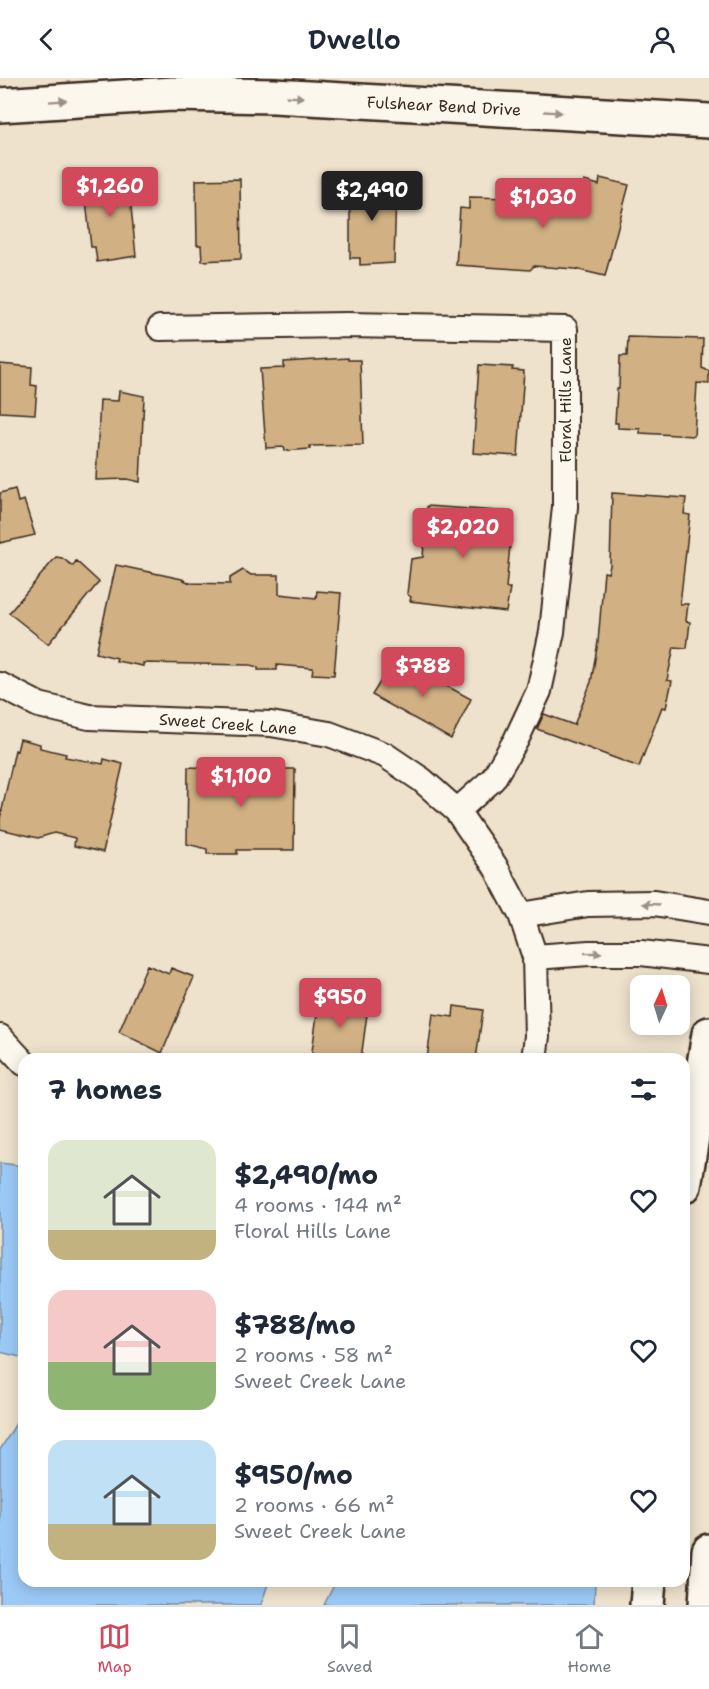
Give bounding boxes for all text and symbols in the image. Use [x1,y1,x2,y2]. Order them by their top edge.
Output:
text: Dwello [308,21,401,58]
icon: back [30,23,63,56]
icon: person [646,23,679,56]
street label: Fulshear Bend Drive [366,91,522,121]
one-way arrow [286,93,305,102]
one-way arrow [49,97,68,106]
one-way arrow [543,107,562,116]
pin: $1,260 [61,167,159,218]
pin: $2,490 [323,171,421,222]
text: $1,260 [76,173,144,199]
text: $2,490 [336,177,408,203]
pin: $1,030 [494,178,592,229]
text: $1,030 [509,184,577,210]
street label: Floral Hills Lane [555,337,576,463]
pin: $2,020 [414,508,512,559]
text: $2,020 [427,514,499,540]
pin: $788 [387,647,459,698]
text: $788 [395,653,451,679]
street label: Sweet Creek Lane [158,709,298,739]
pin: $1,100 [192,757,290,808]
text: $1,100 [210,763,272,789]
one-way arrow [642,899,661,909]
one-way arrow [584,948,603,958]
north arrow [630,975,690,1035]
map controls [630,975,690,1035]
pin: $950 [304,978,376,1029]
text: $950 [313,984,367,1010]
text: 7 homes [48,1072,162,1107]
icon: filters [627,1073,660,1106]
text: $2,490/mo [234,1157,378,1192]
icon: home [96,1164,168,1236]
icon: heart [627,1184,660,1217]
text: 4 rooms · 144 m² [234,1192,402,1218]
text: Floral Hills Lane [234,1218,391,1244]
text: $788/mo [234,1307,356,1342]
icon: home [96,1314,168,1386]
icon: heart [627,1334,660,1367]
text: 2 rooms · 58 m² [234,1342,393,1368]
text: Sweet Creek Lane [234,1368,406,1394]
text: $950/mo [234,1457,353,1492]
icon: home [96,1464,168,1536]
icon: heart [627,1484,660,1517]
text: 2 rooms · 66 m² [234,1492,395,1518]
text: Sweet Creek Lane [234,1518,406,1544]
tab: Map [98,1620,132,1677]
tab: Saved [327,1620,372,1677]
tab: Home [567,1620,611,1677]

